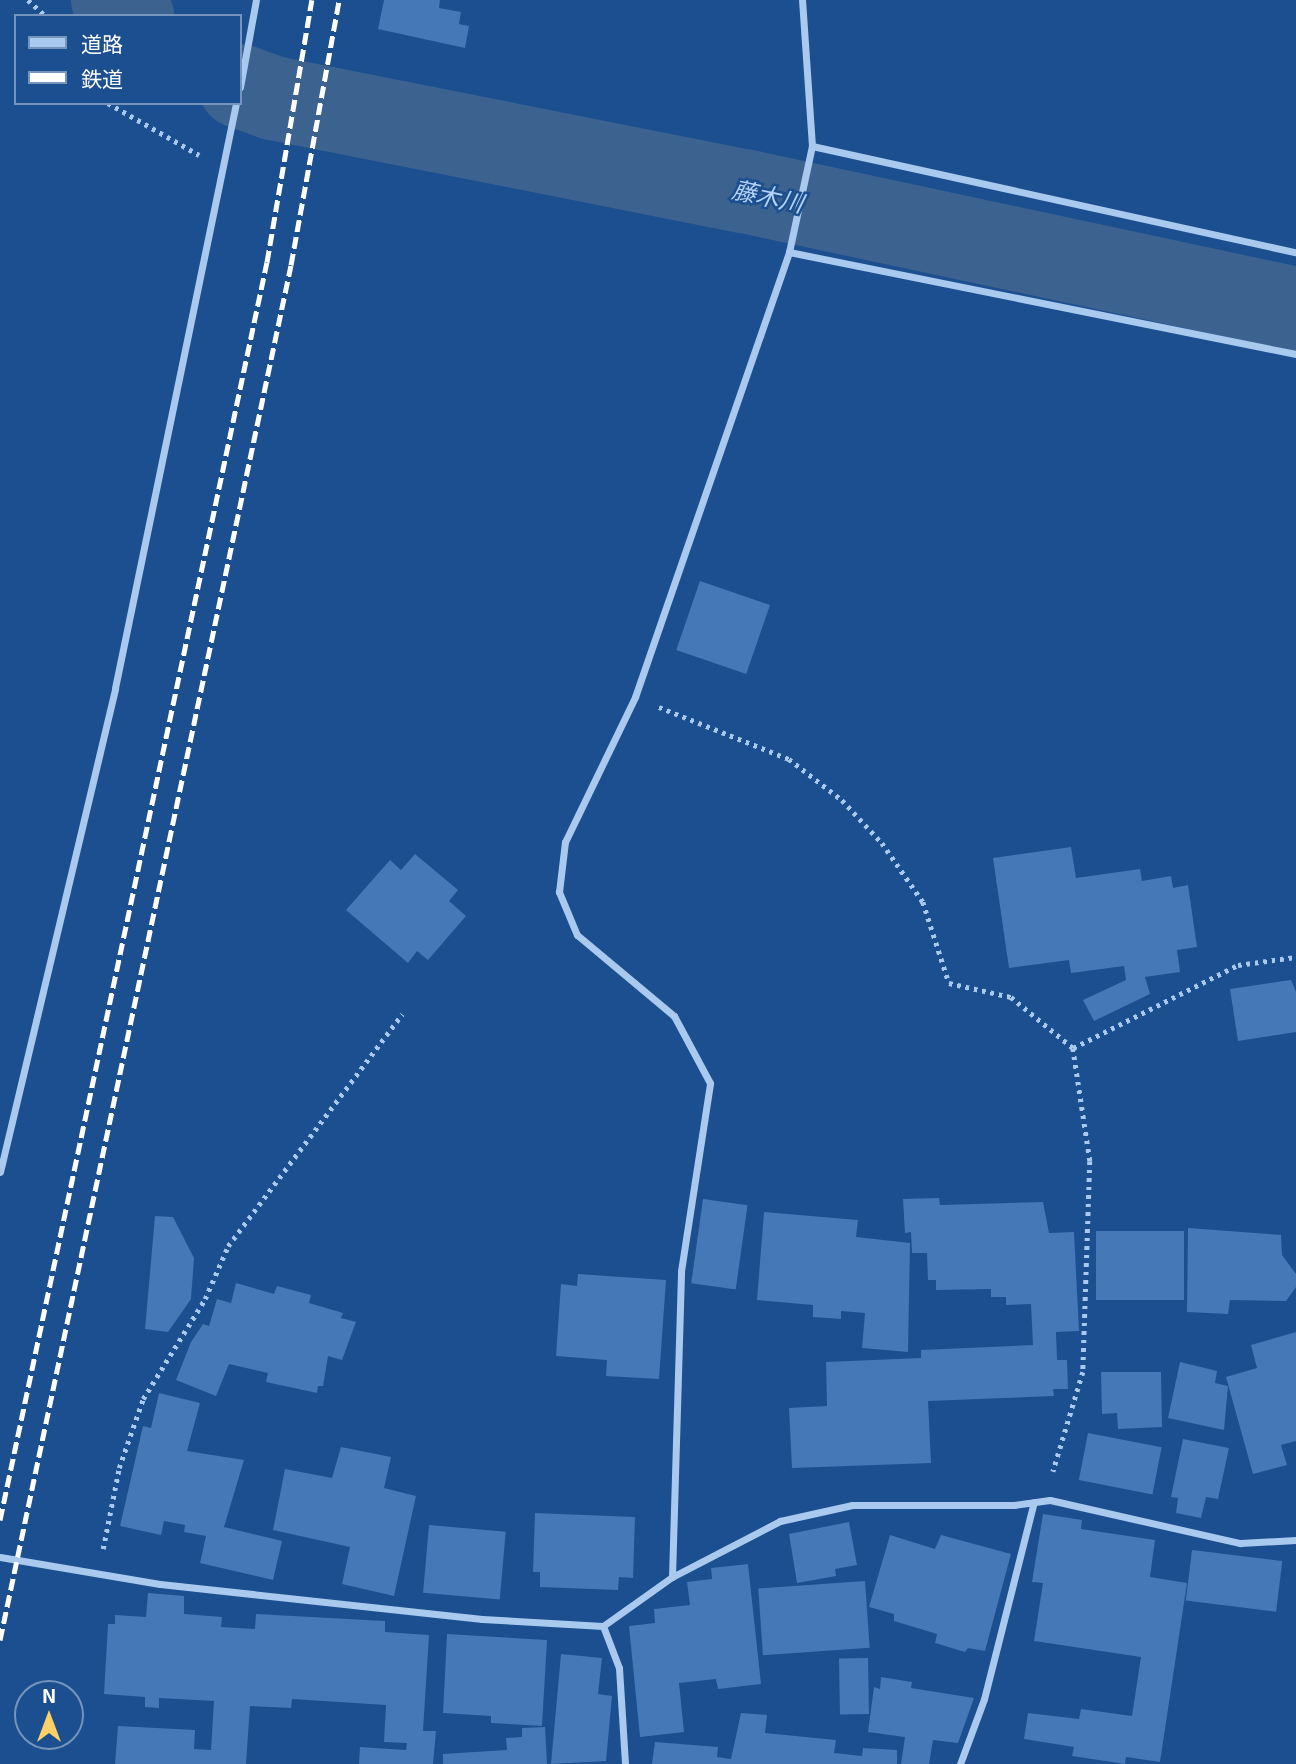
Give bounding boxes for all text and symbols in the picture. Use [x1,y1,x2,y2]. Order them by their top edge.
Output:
legend [14,14,242,105]
text: 道路 [81,31,123,56]
text: 鉄道 [81,66,123,91]
water label: 藤木川 [730,174,806,218]
north arrow [14,1680,84,1750]
text: N [42,1684,56,1707]

